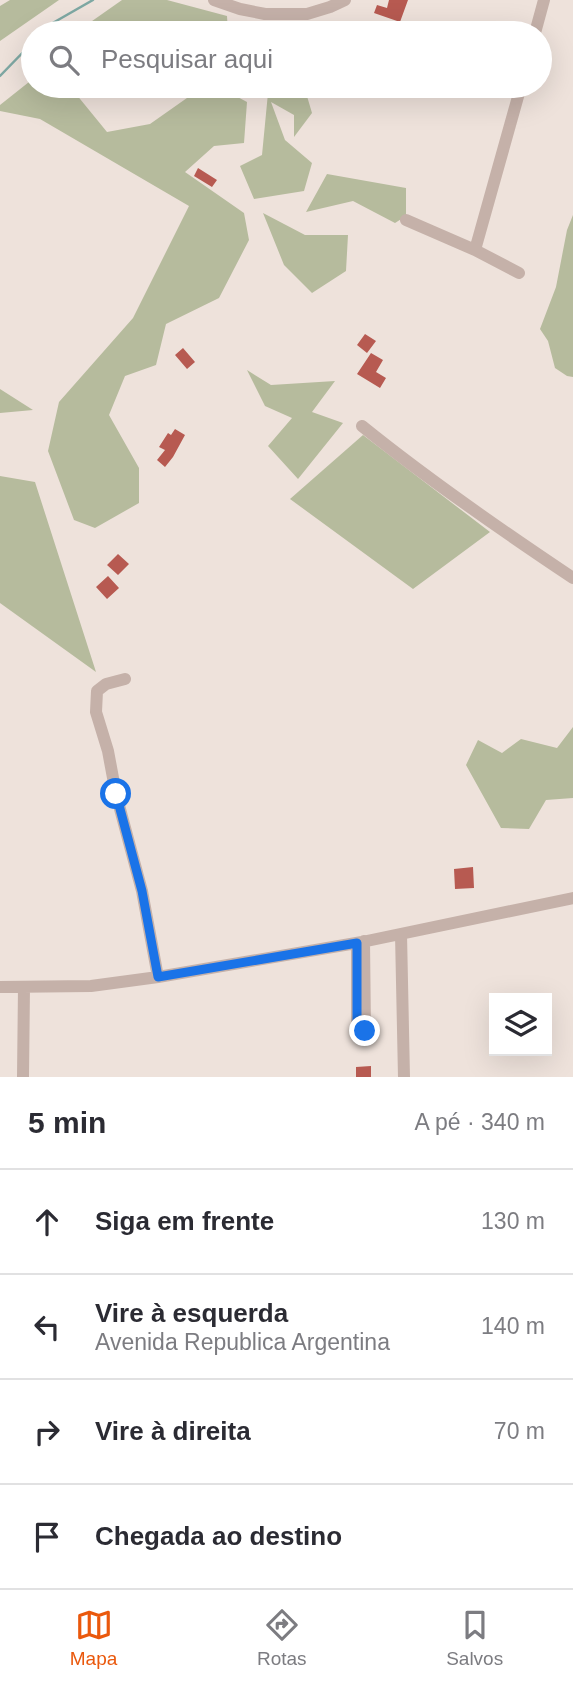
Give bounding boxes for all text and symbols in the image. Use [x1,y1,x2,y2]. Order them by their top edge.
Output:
search box [21,21,552,98]
icon: search [45,41,83,79]
text: Pesquisar aqui [101,44,273,74]
route start [100,778,131,809]
map controls [489,993,552,1056]
button: layers [489,993,552,1056]
route end [349,1015,380,1046]
text: 5 min [28,1106,106,1139]
text: A pé · 340 m [415,1109,545,1135]
icon: ahead [28,1203,66,1241]
text: Siga em frente [95,1206,274,1236]
text: 130 m [481,1208,545,1234]
text: Vire à esquerda [95,1298,288,1328]
icon: left [28,1308,66,1346]
text: 140 m [481,1313,545,1339]
text: Avenida Republica Argentina [95,1329,390,1355]
icon: right [28,1413,66,1451]
text: Vire à direita [95,1416,251,1446]
text: 70 m [494,1418,545,1444]
icon: arrive [28,1518,66,1556]
text: Chegada ao destino [95,1521,342,1551]
tab: Mapa [70,1606,117,1670]
tab: Rotas [257,1606,307,1670]
tab: Salvos [446,1606,503,1670]

